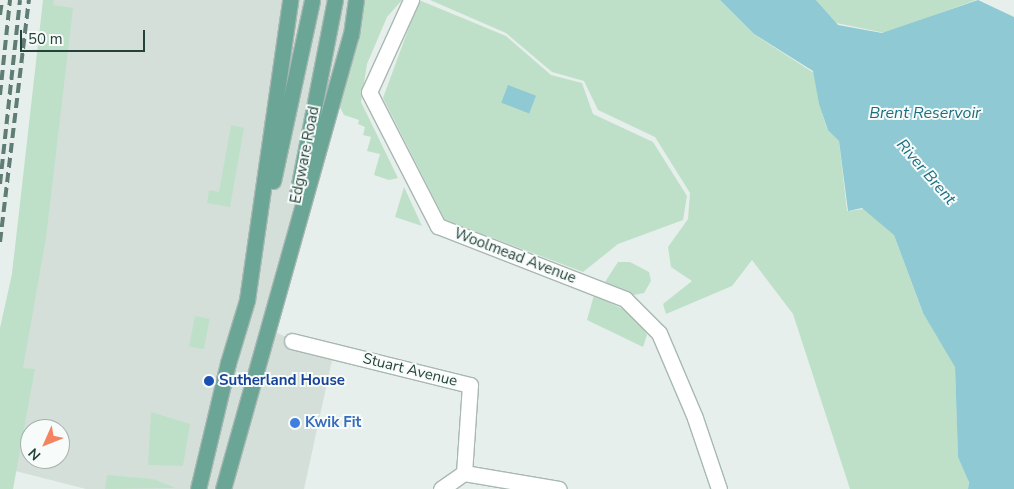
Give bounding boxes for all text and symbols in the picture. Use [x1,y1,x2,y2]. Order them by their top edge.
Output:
scale bar [22,20,148,52]
text: 50 m [28,29,63,49]
water label: Brent Reservoir [869,103,981,123]
street label: Edgware Road [287,105,323,205]
water label: River Brent [892,135,960,209]
street label: Woolmead Avenue [451,224,579,288]
street label: Stuart Avenue [361,350,459,390]
place label: Sutherland House [219,372,345,390]
marker: Sutherland House [203,375,215,387]
place label: Kwik Fit [305,414,361,432]
marker: Kwik Fit [289,417,301,429]
north arrow [20,419,70,469]
text: N [24,444,45,464]

